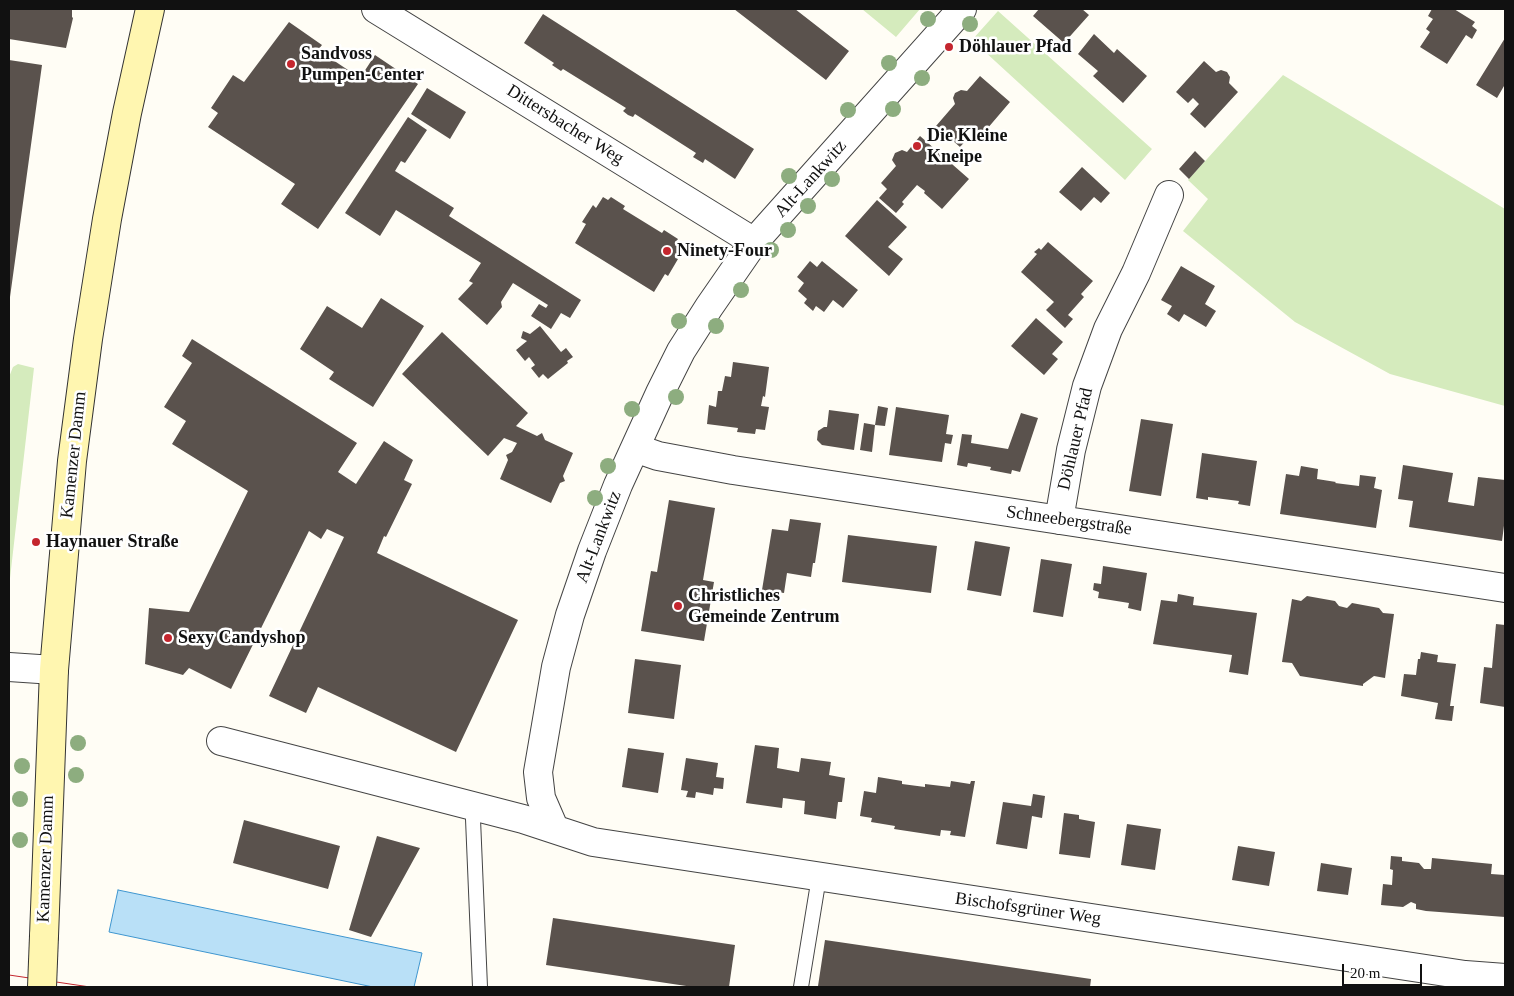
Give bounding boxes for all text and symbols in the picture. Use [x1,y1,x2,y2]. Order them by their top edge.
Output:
place label: Döhlauer Pfad [959,36,1072,58]
marker: Döhlauer Pfad [943,41,955,53]
place label: Sandvoss Pumpen-Center [301,43,424,86]
marker: Sandvoss Pumpen-Center [285,58,297,70]
street label: Dittersbacher Weg [502,80,628,170]
place label: Die Kleine Kneipe [927,125,1007,168]
street label: Alt-Lankwitz [771,136,851,222]
marker: Die Kleine Kneipe [911,140,923,152]
place label: Ninety-Four [677,240,772,262]
marker: Ninety-Four [661,245,673,257]
street label: Döhlauer Pfad [1054,386,1098,492]
street label: Kamenzer Damm [57,390,91,520]
street label: Alt-Lankwitz [572,488,626,586]
street label: Schneebergstraße [1005,501,1133,541]
place label: Haynauer Straße [46,531,178,553]
marker: Haynauer Straße [30,536,42,548]
place label: Christliches Gemeinde Zentrum [688,585,839,628]
marker: Christliches Gemeinde Zentrum [672,600,684,612]
place label: Sexy Candyshop [178,627,306,649]
marker: Sexy Candyshop [162,632,174,644]
street label: Kamenzer Damm [33,795,59,923]
street label: Bischofsgrüner Weg [954,888,1102,930]
scale bar [1344,954,1424,986]
text: 20 m [1350,965,1380,981]

